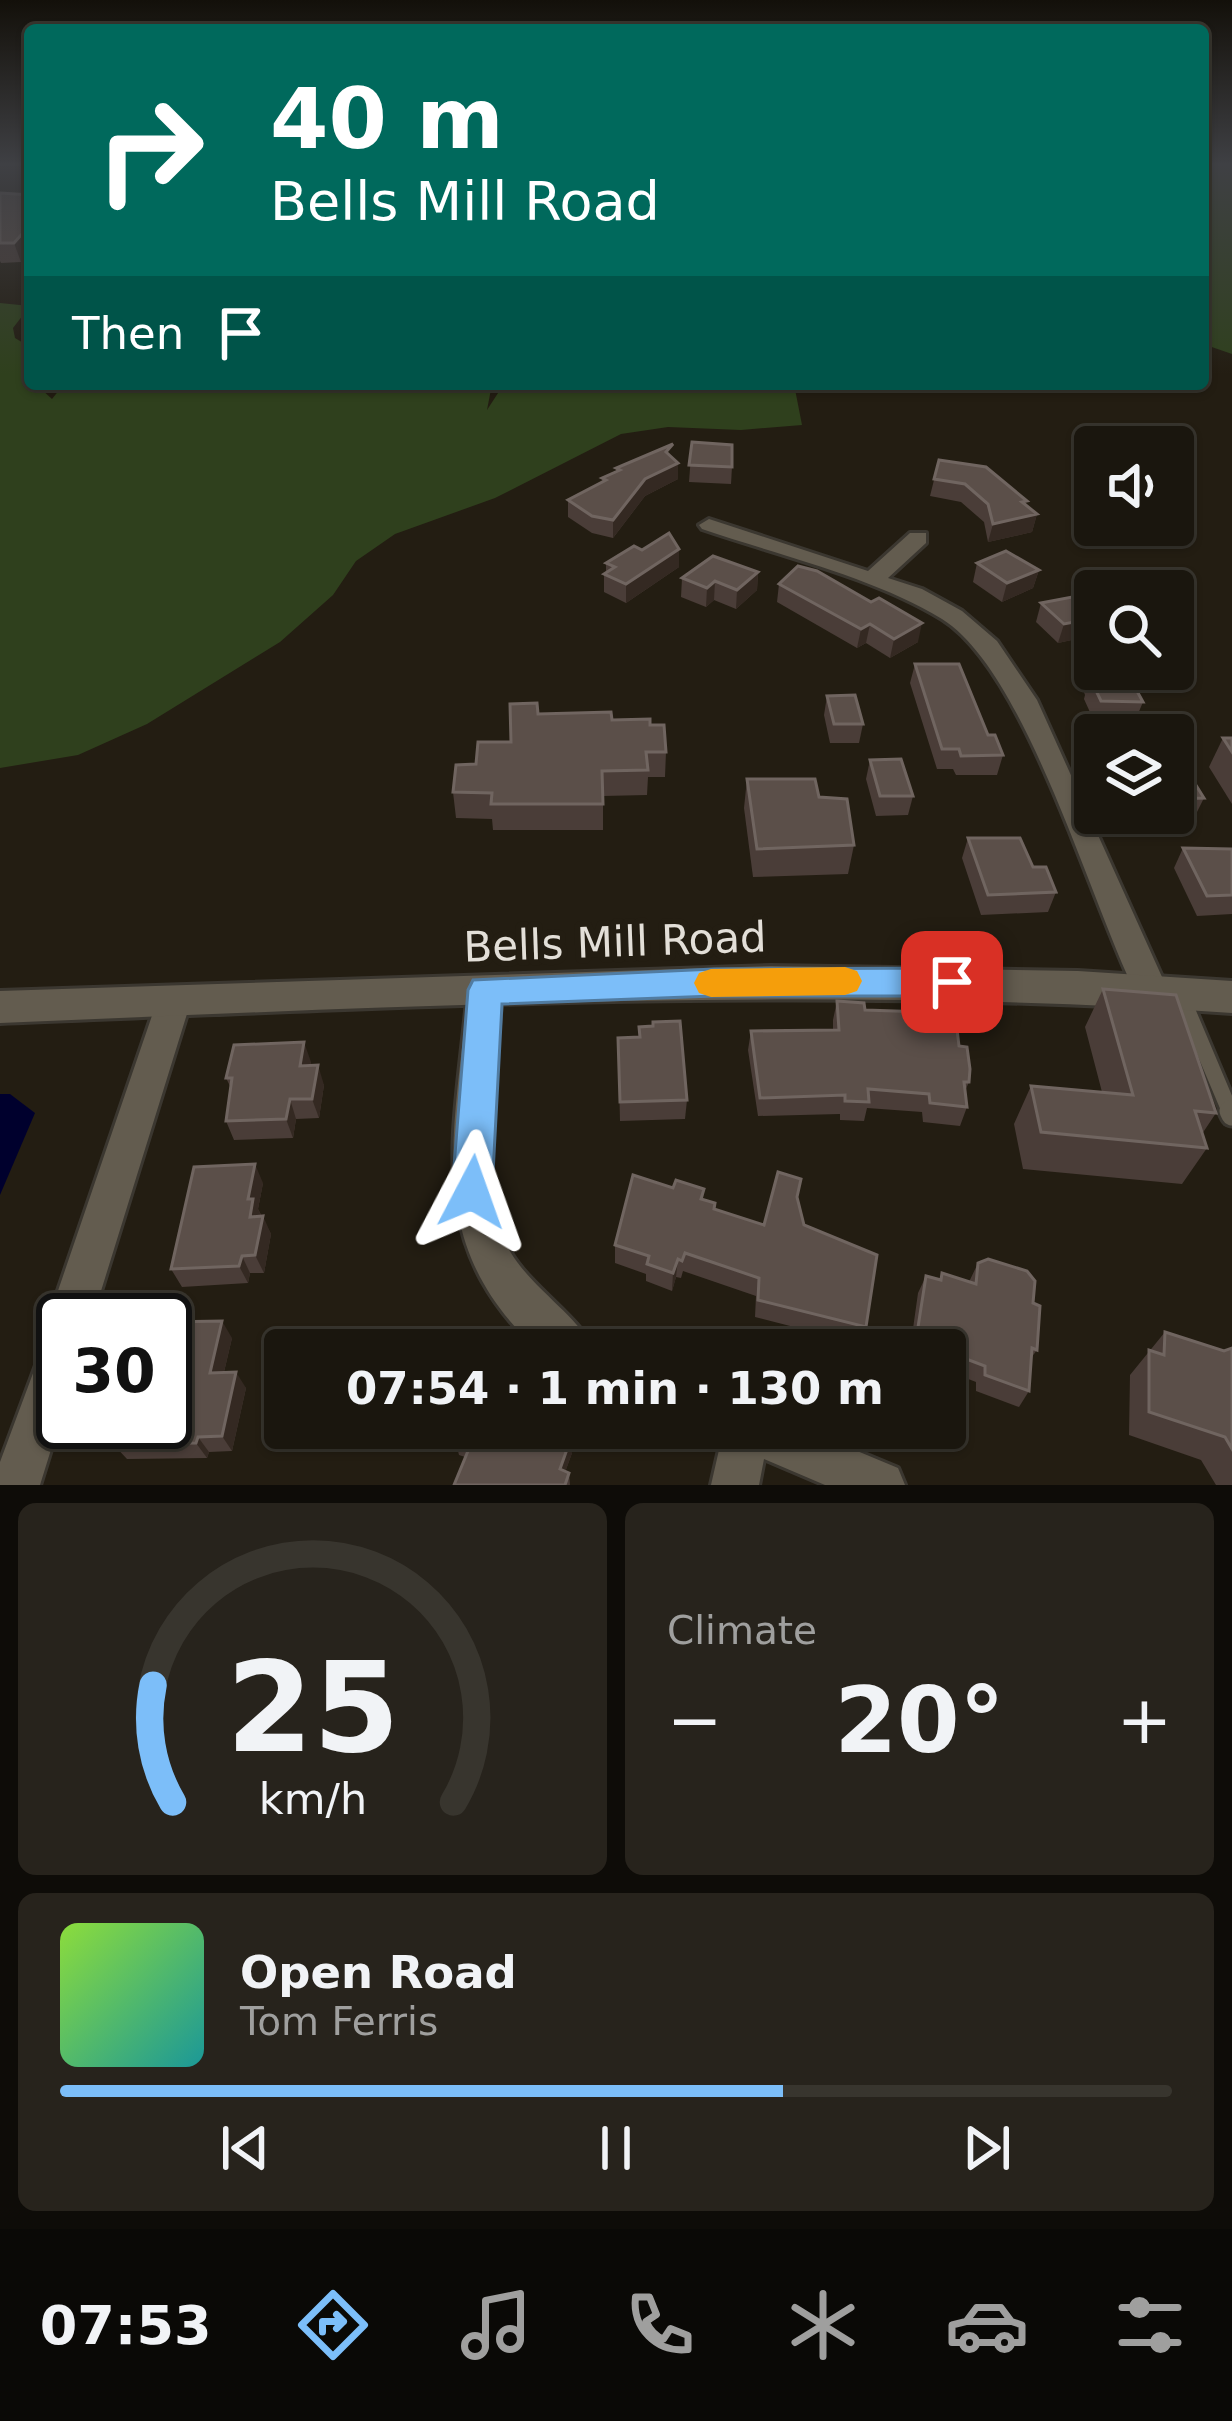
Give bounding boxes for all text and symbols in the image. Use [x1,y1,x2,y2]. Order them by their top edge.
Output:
text: 40 m [270,70,504,168]
icon: right [72,72,228,228]
text: Bells Mill Road [270,170,660,233]
icon: arrive [208,300,274,366]
text: Then [72,307,184,360]
map controls [1074,426,1194,834]
button: sound [1074,426,1194,546]
button: search [1074,570,1194,690]
button: layers [1074,714,1194,834]
street label: Bells Mill Road [463,912,767,972]
pin [901,931,1003,1033]
icon: arrive [919,949,985,1015]
position arrow [409,1129,535,1255]
speed limit sign: 30 [36,1293,192,1449]
text: 07:54 · 1 min · 130 m [346,1362,884,1415]
text: Climate [667,1608,817,1653]
text: 25 [226,1635,399,1780]
text: 20° [834,1668,1005,1773]
text: − [667,1682,722,1759]
text: + [1117,1682,1172,1759]
text: km/h [258,1774,367,1824]
text: Open Road [240,1946,517,1999]
text: Tom Ferris [240,1999,438,2044]
icon: previous [212,2115,278,2181]
icon: pause [583,2115,649,2181]
icon: next [954,2115,1020,2181]
icon: directions [291,2283,375,2367]
icon: music [454,2283,538,2367]
icon: phone [618,2283,702,2367]
icon: climate [781,2283,865,2367]
icon: car [945,2283,1029,2367]
icon: filters [1108,2283,1192,2367]
text: 07:53 [40,2294,212,2357]

